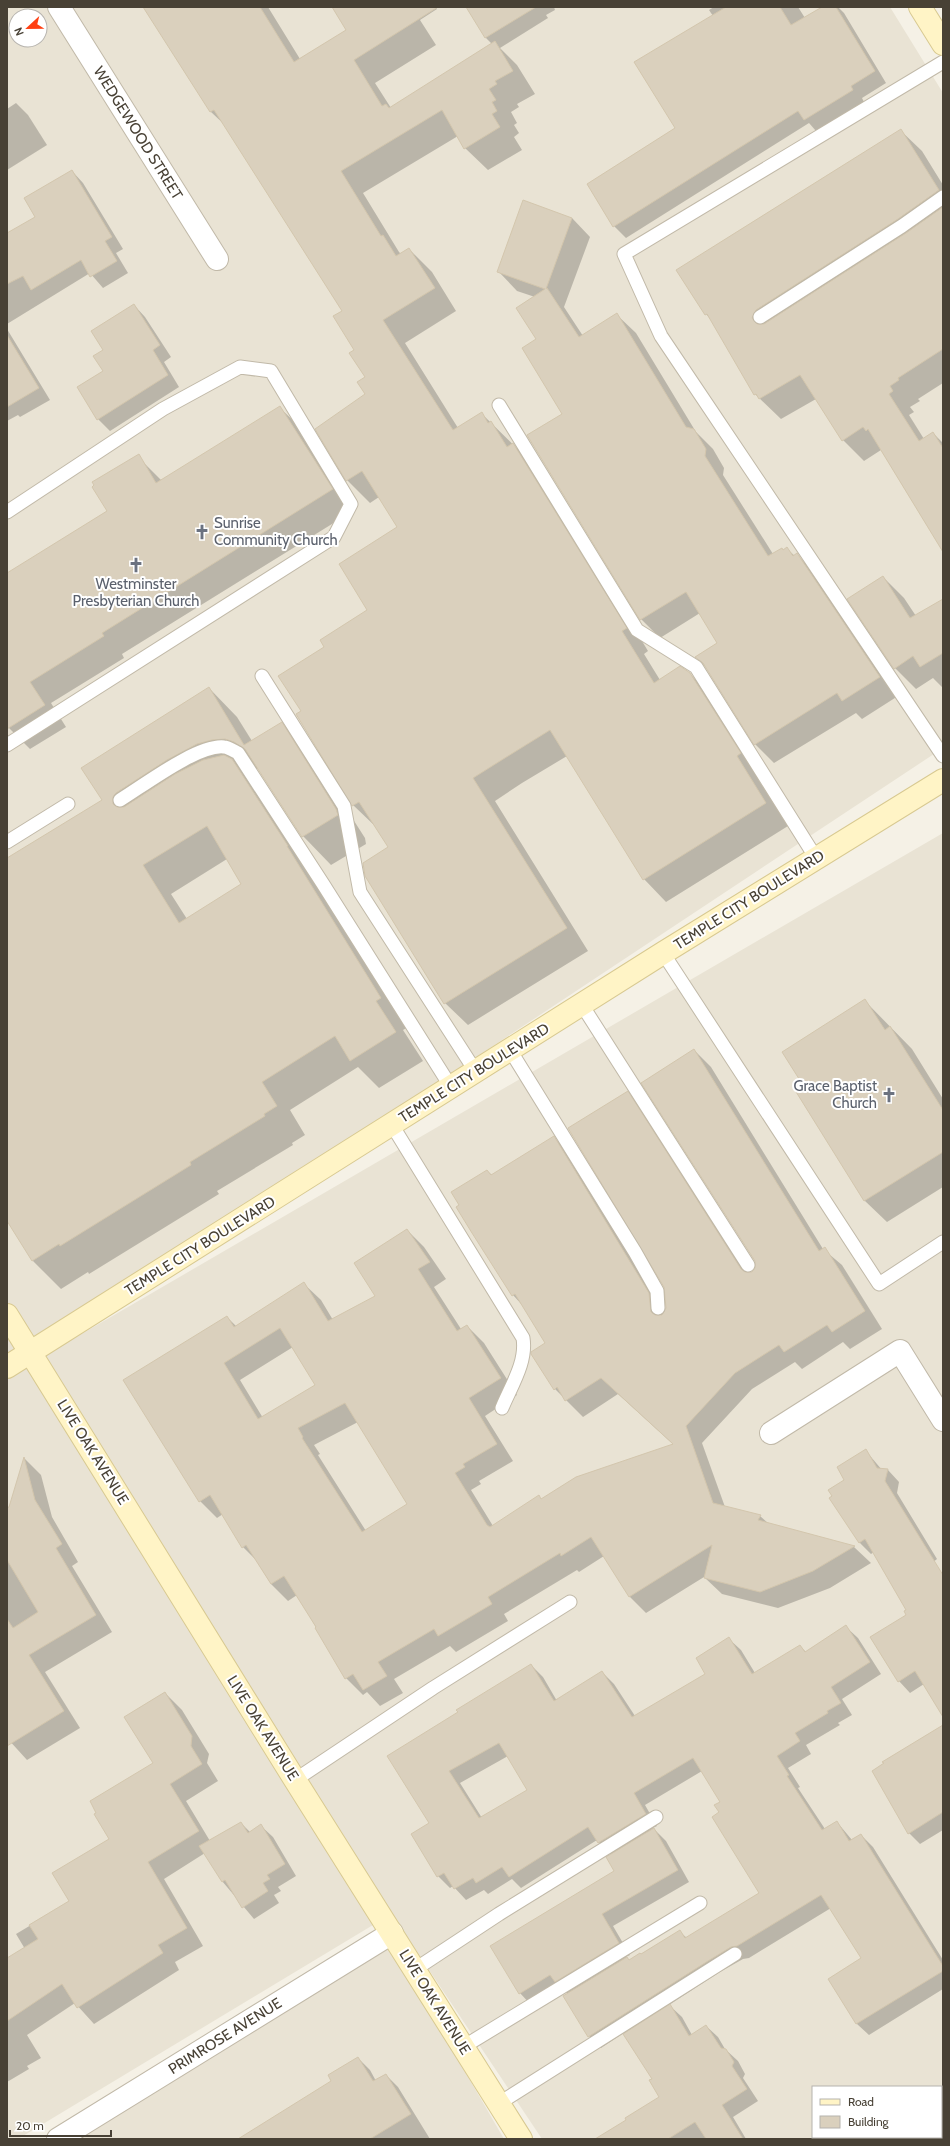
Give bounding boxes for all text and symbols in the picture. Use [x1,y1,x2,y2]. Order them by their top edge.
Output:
north arrow [8,8,48,48]
text: N [11,26,27,38]
street label: WEDGEWOOD STREET [90,63,186,203]
place label: Sunrise Community Church [214,514,338,549]
church icon: Sunrise Community Church [193,523,211,541]
church icon: Westminster Presbyterian Church [127,556,145,574]
place label: Westminster Presbyterian Church [73,575,199,610]
street label: TEMPLE CITY BOULEVARD [670,846,828,954]
street label: TEMPLE CITY BOULEVARD [395,1019,553,1127]
place label: Grace Baptist Church [794,1077,877,1112]
church icon: Grace Baptist Church [880,1086,898,1104]
street label: TEMPLE CITY BOULEVARD [121,1192,279,1300]
street label: LIVE OAK AVENUE [53,1396,133,1508]
street label: LIVE OAK AVENUE [223,1672,303,1784]
street label: LIVE OAK AVENUE [395,1946,475,2058]
street label: PRIMROSE AVENUE [165,1994,285,2078]
legend [812,2086,942,2138]
text: Road [848,2094,874,2109]
scale bar [10,2112,111,2138]
text: Building [848,2114,890,2129]
text: 20 m [16,2118,44,2133]

